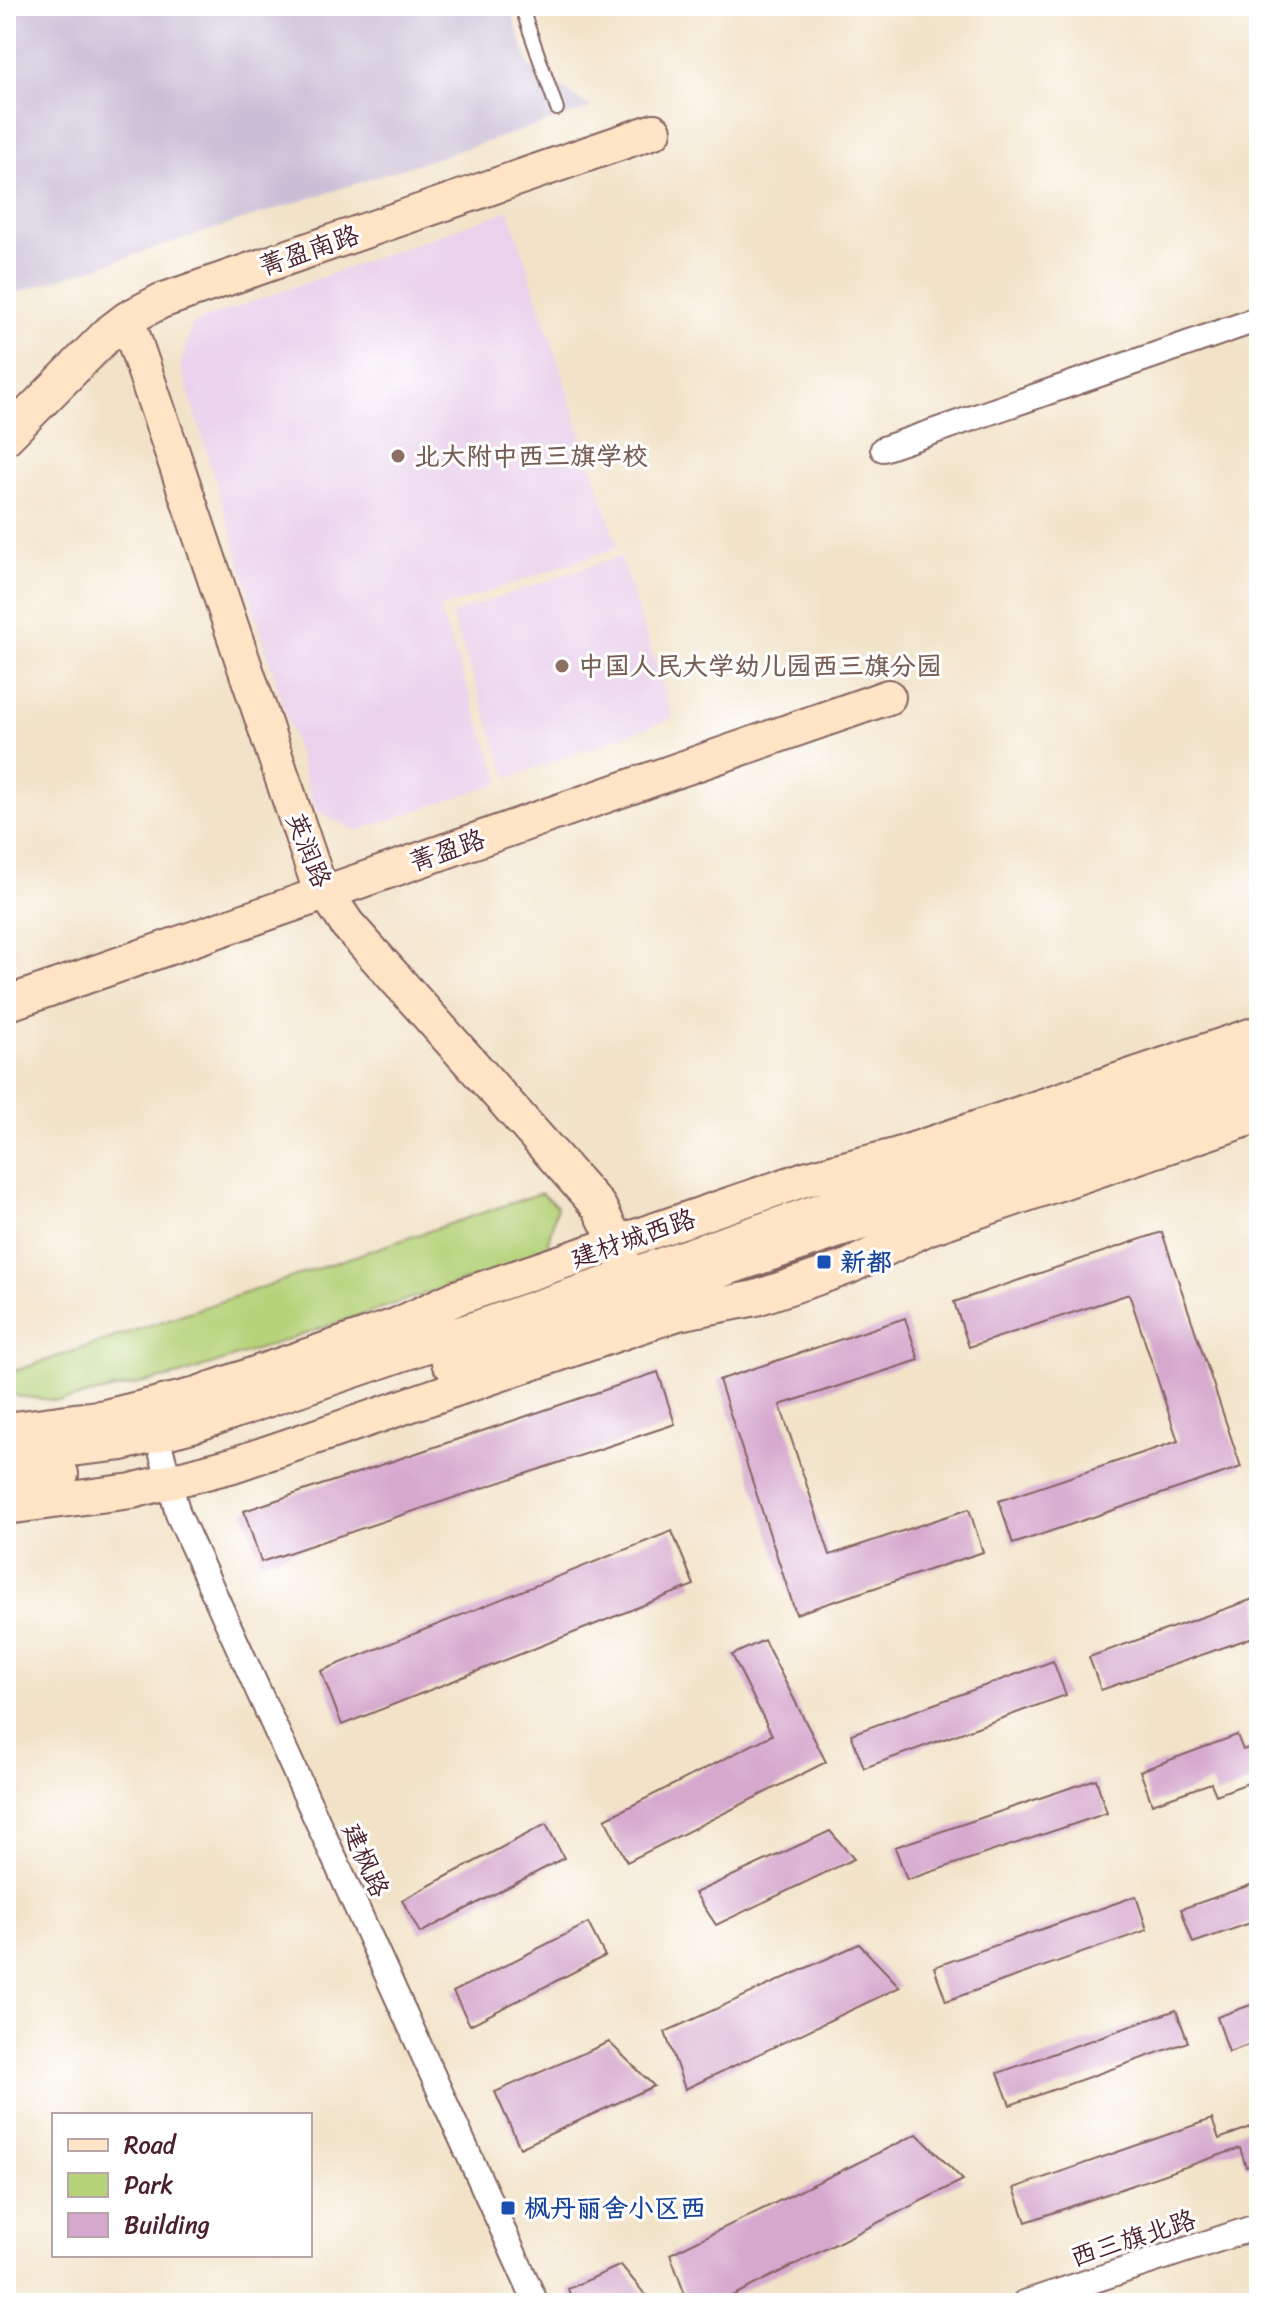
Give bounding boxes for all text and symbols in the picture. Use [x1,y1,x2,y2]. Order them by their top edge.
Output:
street label: 菁盈南路 [252,211,366,289]
place label: 北大附中西三旗学校 [414,433,648,479]
marker: 北大附中西三旗学校 [389,447,407,465]
place label: 中国人民大学幼儿园西三旗分园 [578,643,942,689]
marker: 中国人民大学幼儿园西三旗分园 [553,657,571,675]
street label: 英润路 [273,805,345,895]
street label: 菁盈路 [403,816,491,884]
street label: 建材城西路 [564,1195,702,1281]
place label: 新都 [840,1239,892,1285]
marker: 新都 [815,1253,833,1271]
street label: 建枫路 [329,1815,403,1905]
legend [52,2113,312,2257]
text: Road [124,2124,178,2166]
text: Park [124,2164,173,2206]
place label: 枫丹丽舍小区西 [524,2185,706,2231]
street label: 西三旗北路 [1064,2196,1202,2280]
marker: 枫丹丽舍小区西 [499,2199,517,2217]
text: Building [124,2204,210,2246]

